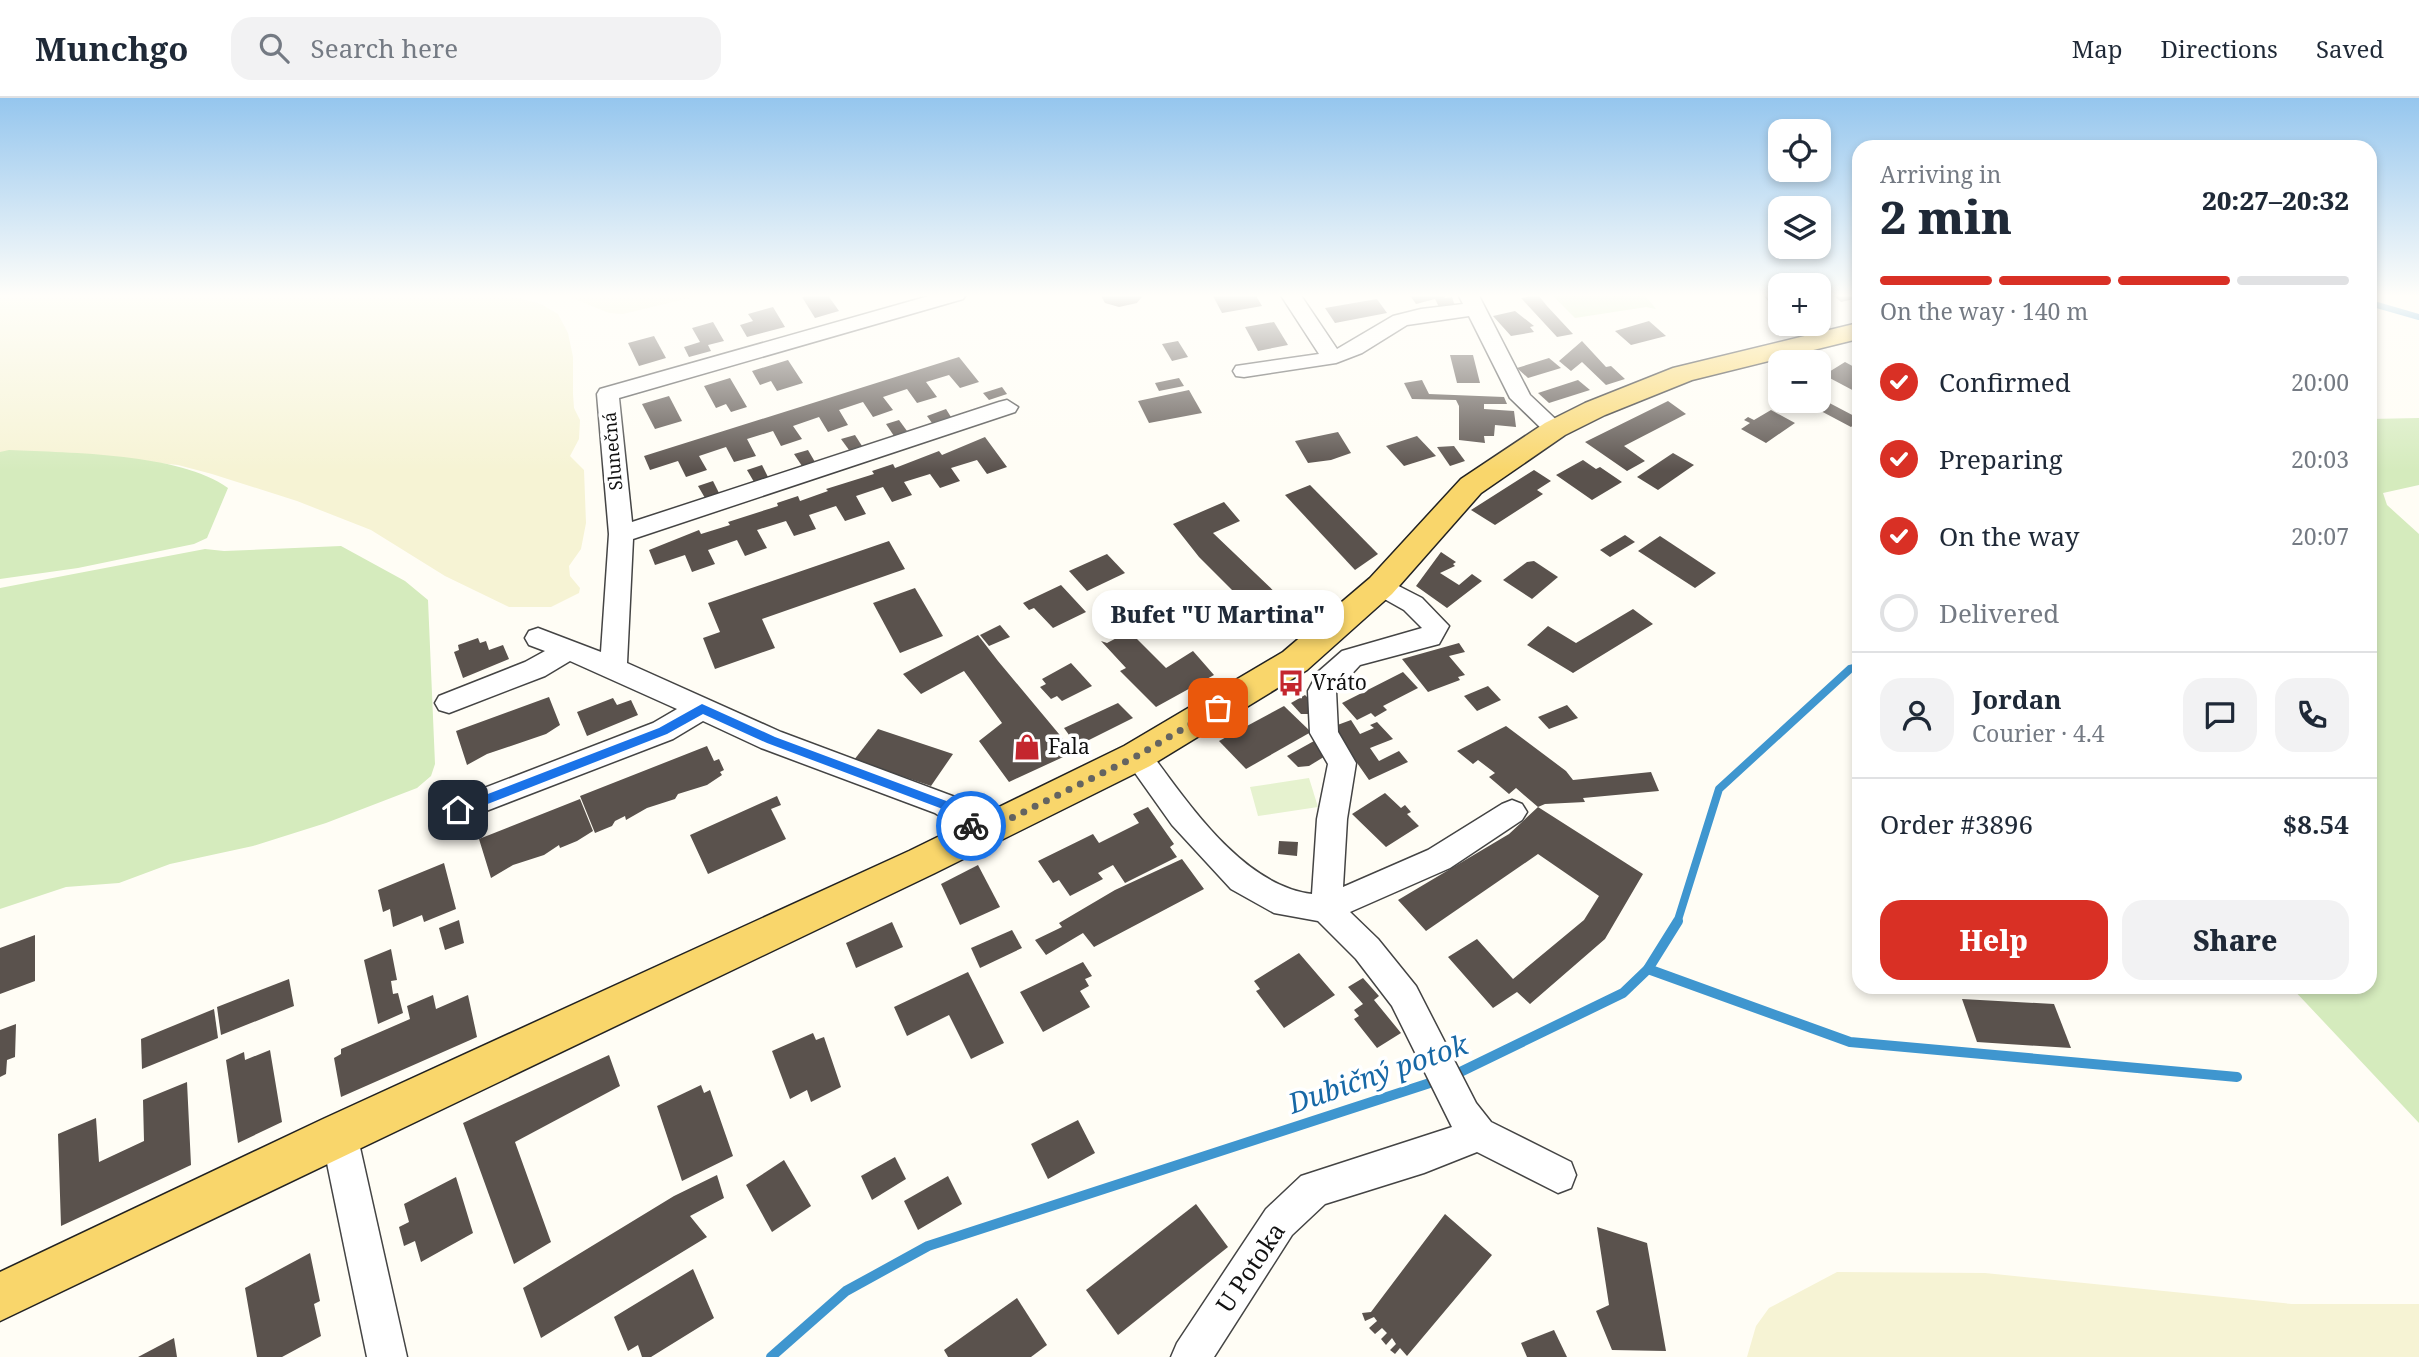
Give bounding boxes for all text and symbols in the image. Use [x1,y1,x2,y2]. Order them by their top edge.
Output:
search box [231,17,721,80]
text: Munchgo [35,26,189,71]
icon: search [255,29,293,67]
text: Search here [311,30,458,66]
text: Map [2072,32,2123,65]
text: Directions [2161,32,2278,65]
text: Saved [2316,32,2384,65]
map controls [1768,119,1831,413]
button: locate [1768,119,1831,182]
text: Arriving in [1880,158,2001,190]
text: 20:27–20:32 [2202,182,2349,218]
text: 2 min [1880,185,2012,247]
button: layers [1768,196,1831,259]
button: + [1768,273,1831,336]
text: On the way · 140 m [1880,295,2088,327]
button: − [1768,350,1831,413]
icon: check [1880,363,1918,401]
text: Confirmed [1939,364,2071,400]
text: 20:00 [2291,366,2349,398]
street label: Slunečná [597,411,627,491]
icon: check [1880,440,1918,478]
text: Preparing [1939,441,2063,477]
text: 20:03 [2291,443,2349,475]
icon: check [1880,517,1918,555]
text: On the way [1939,518,2079,554]
text: 20:07 [2291,520,2349,552]
callout: Bufet "U Martina" [1092,589,1344,638]
text: Delivered [1939,595,2059,631]
text: Bufet "U Martina" [1111,598,1325,630]
bus stop icon: Vráto [1276,668,1306,698]
place label: Vráto [1312,668,1367,696]
pin [1188,678,1248,738]
button: person [1880,678,1954,752]
button: chat [2183,678,2257,752]
button: phone [2275,678,2349,752]
text: Jordan [1972,681,2062,717]
icon: bag [1199,689,1237,727]
text: Courier · 4.4 [1972,717,2105,749]
shop icon: Fala [1012,732,1042,762]
place label: Fala [1048,732,1090,760]
pin [428,780,488,840]
icon: home [439,791,477,829]
courier [936,791,1006,861]
text: Order #3896 [1880,806,2033,842]
text: $8.54 [2283,806,2349,842]
icon: bike [952,807,990,845]
button: Help [1880,900,2108,980]
button: Share [2122,900,2349,980]
water label: Dubičný potok [1282,1024,1474,1122]
street label: U Potoka [1208,1216,1292,1319]

